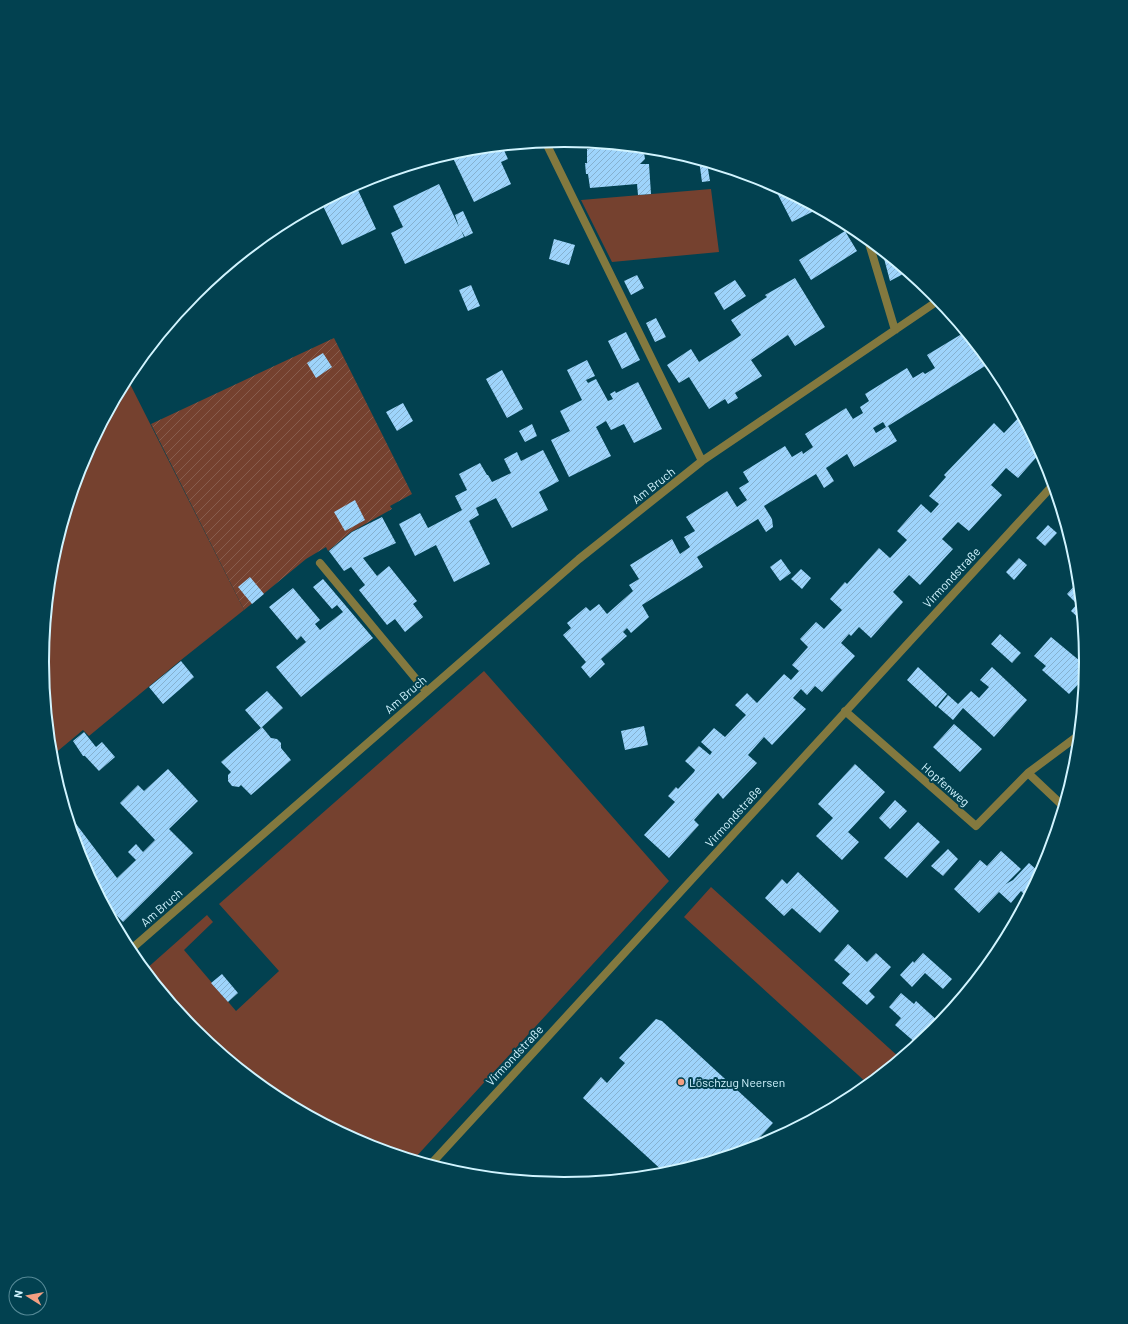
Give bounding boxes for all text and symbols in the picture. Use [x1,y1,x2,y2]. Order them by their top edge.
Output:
street label: Am Bruch [629,464,677,506]
street label: Virmondstraße [919,544,983,610]
street label: Am Bruch [381,672,429,716]
street label: Hopfenweg [919,759,973,809]
street label: Virmondstraße [702,783,764,849]
street label: Am Bruch [137,885,185,929]
street label: Virmondstraße [482,1022,546,1088]
place label: Löschzug Neersen [689,1075,785,1089]
marker: Löschzug Neersen [676,1077,686,1087]
north arrow [8,1276,48,1316]
text: N [11,1289,25,1299]

